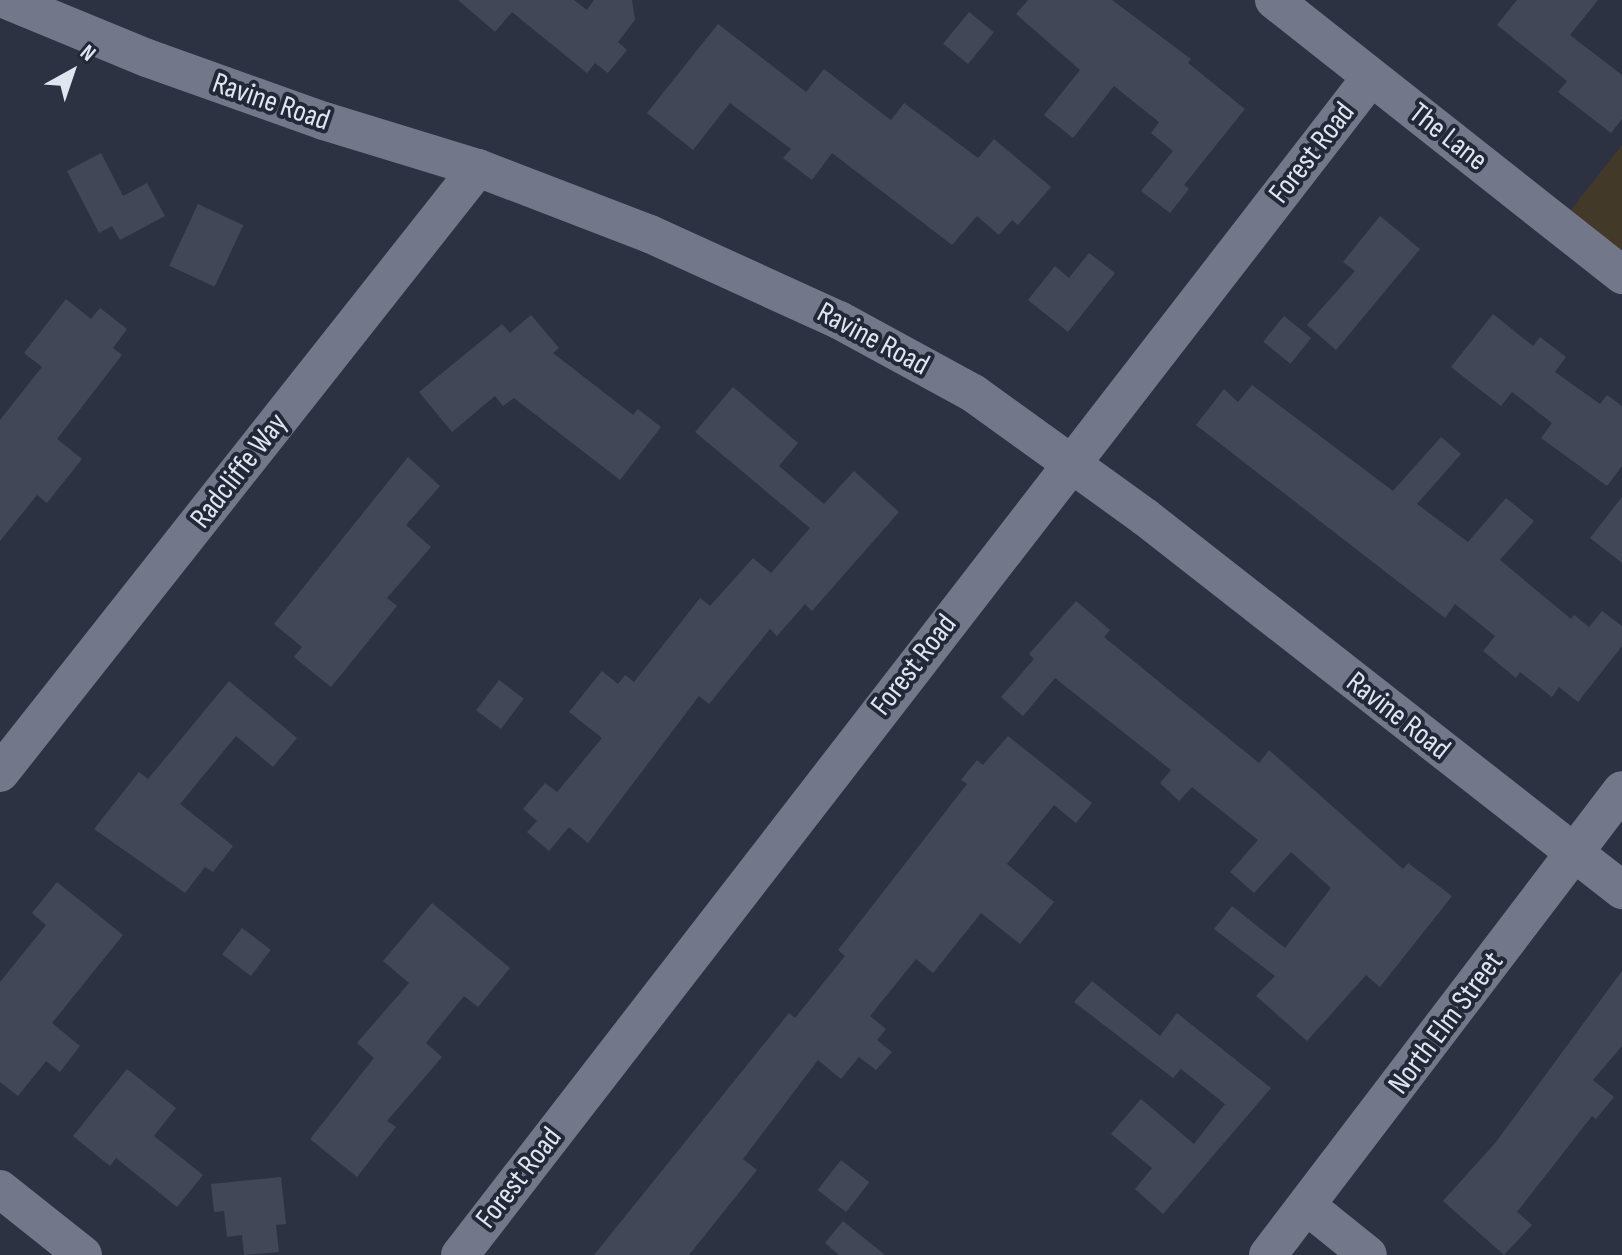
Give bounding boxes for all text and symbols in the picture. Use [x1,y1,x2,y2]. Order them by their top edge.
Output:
north arrow [32,32,112,112]
text: N [75,39,101,67]
street label: Ravine Road [208,65,334,139]
street label: Forest Road [1261,95,1363,211]
street label: The Lane [1402,95,1494,179]
street label: Ravine Road [811,295,935,383]
street label: Radcliffe Way [183,406,295,536]
street label: Forest Road [863,607,965,723]
street label: Ravine Road [1339,664,1457,768]
street label: North Elm Street [1381,945,1511,1101]
street label: Forest Road [468,1120,570,1236]

